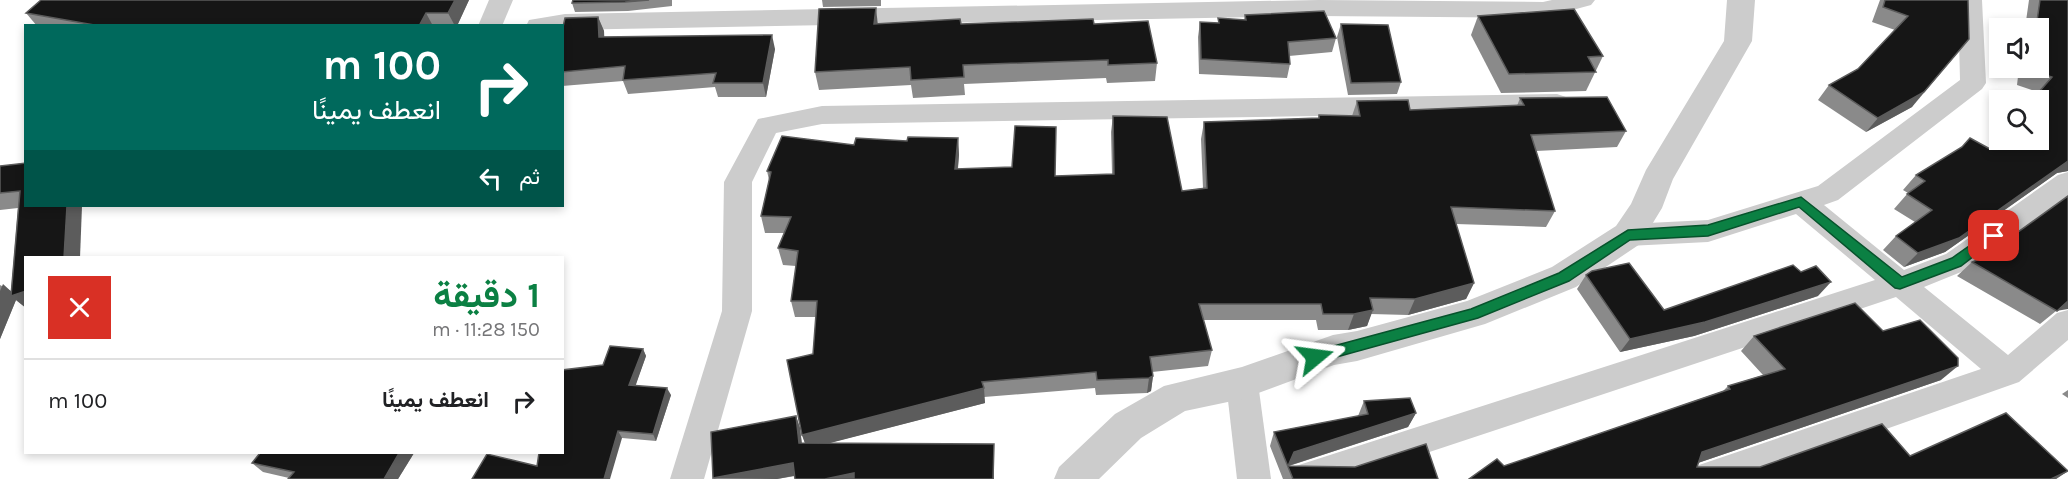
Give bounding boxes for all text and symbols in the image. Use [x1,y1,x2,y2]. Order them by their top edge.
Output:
map controls [1989,18,2049,150]
button: sound [1989,18,2049,78]
text: 100 m [322,40,441,90]
icon: right [462,48,540,126]
button: search [1989,90,2049,150]
text: انعطف يمينًا [312,94,441,126]
icon: left [474,162,507,195]
text: ثم [519,164,540,190]
pin [1968,210,2019,261]
icon: arrive [1977,219,2010,252]
text: 1 دقيقة [433,274,540,316]
button: close [48,276,111,339]
text: 150 m · 11:28 [432,318,540,341]
position arrow [1283,325,1347,389]
icon: right [507,385,540,418]
text: انعطف يمينًا [382,387,489,413]
text: 100 m [48,388,107,414]

